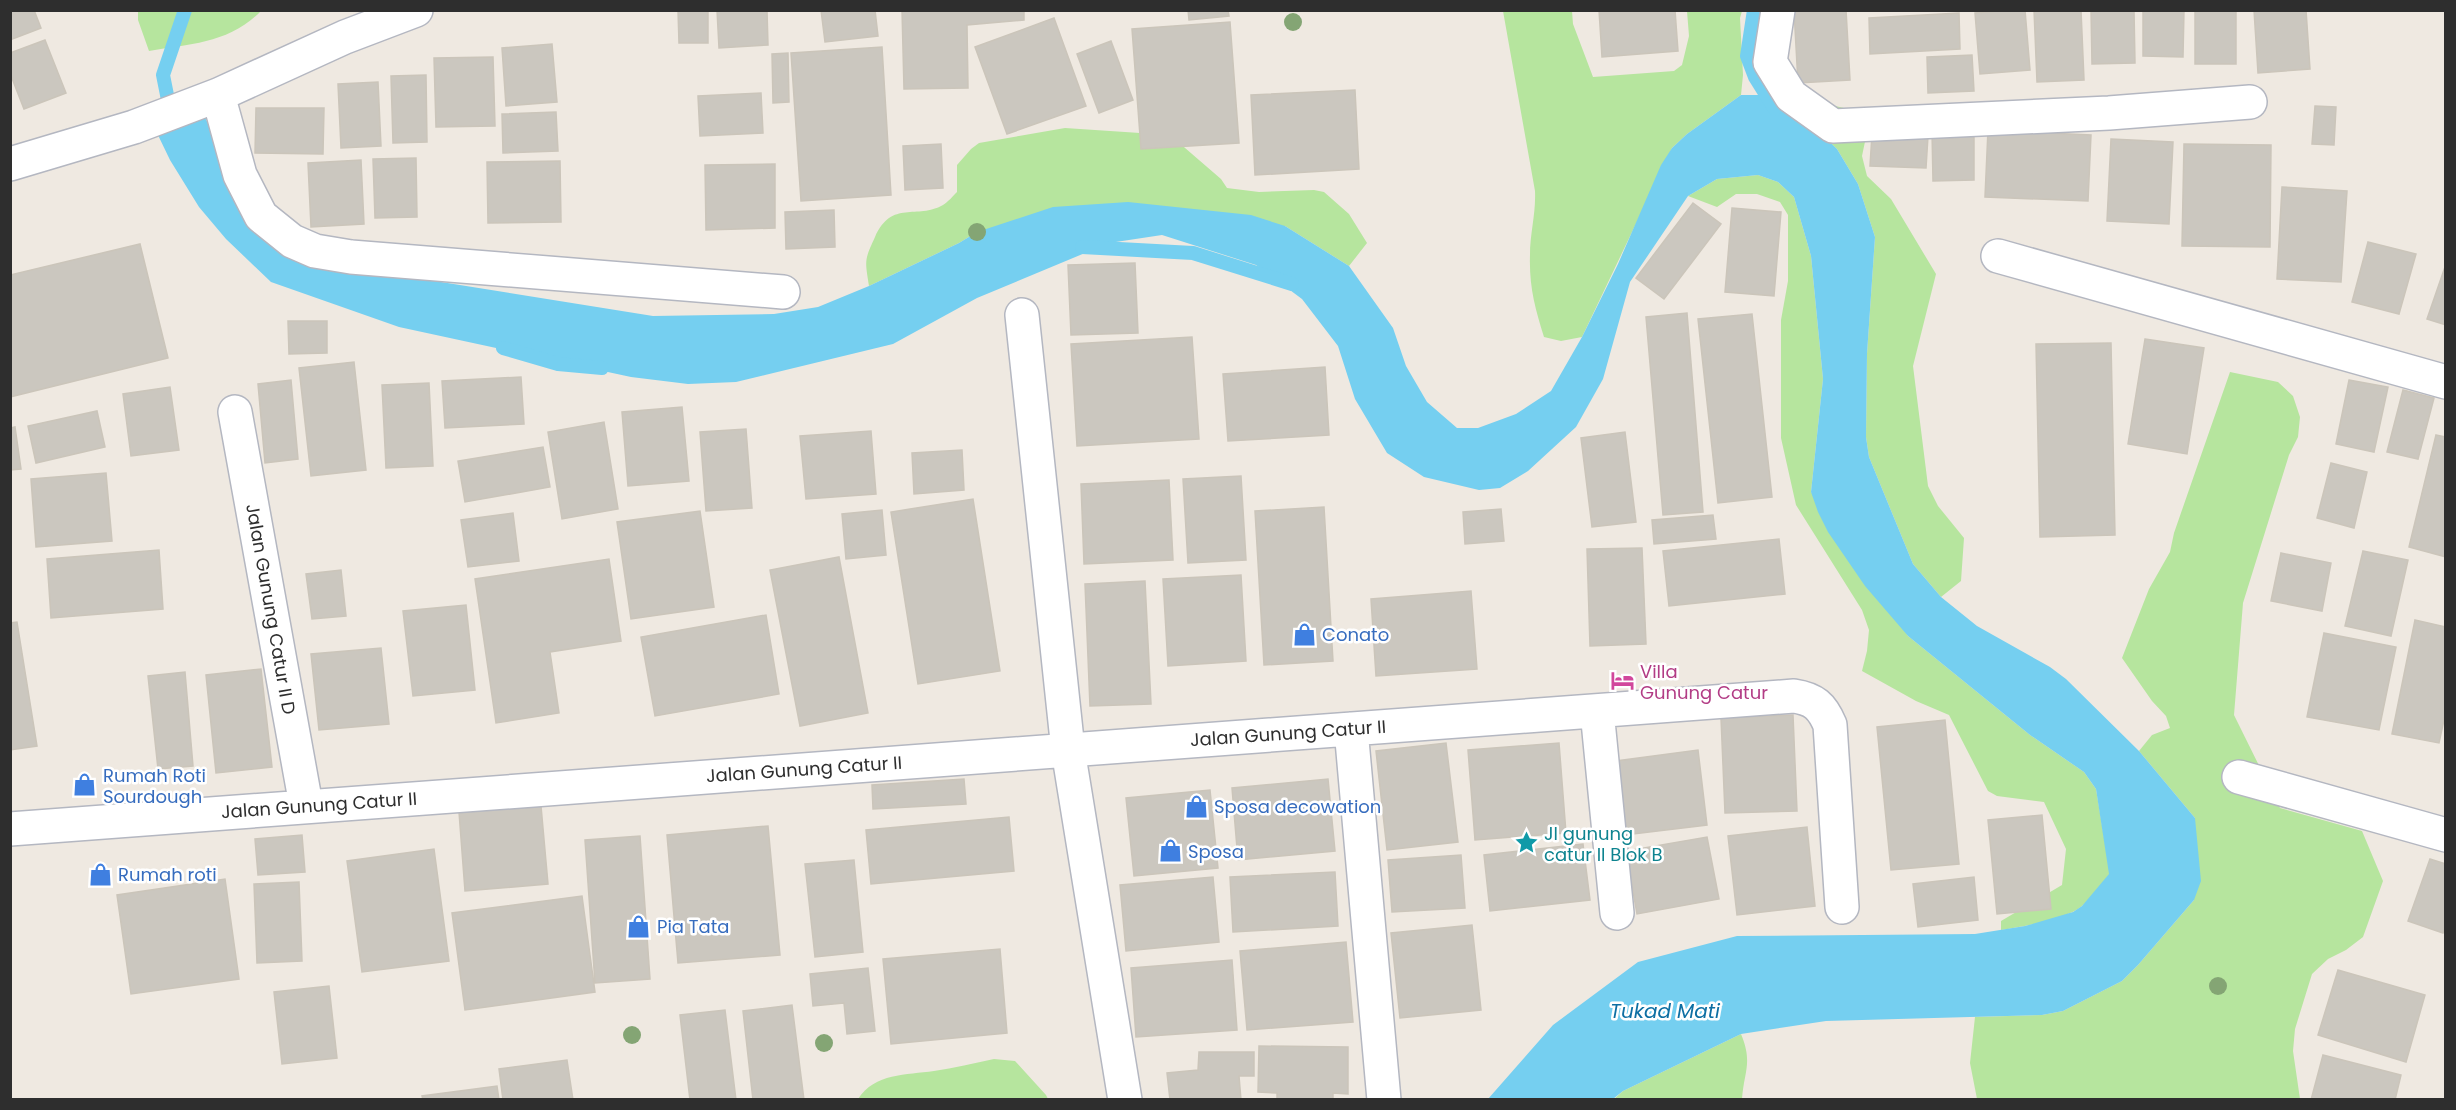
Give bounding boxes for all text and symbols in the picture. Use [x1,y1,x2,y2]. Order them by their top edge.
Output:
street label: Jalan Gunung Catur II D [240,502,302,716]
shop icon: Conato [1291,621,1317,647]
place label: Conato [1322,622,1389,647]
place label: Villa Gunung Catur [1640,659,1768,705]
hotel icon: Villa Gunung Catur [1609,668,1635,694]
street label: Jalan Gunung Catur II [1189,714,1387,752]
street label: Jalan Gunung Catur II [705,750,903,788]
place label: Rumah Roti Sourdough [103,763,206,809]
shop icon: Rumah Roti Sourdough [72,772,98,798]
street label: Jalan Gunung Catur II [220,786,418,824]
shop icon: Sposa decowation [1183,793,1209,819]
place label: Sposa decowation [1214,794,1381,819]
place label: Jl gunung catur II Blok B [1544,821,1662,867]
place icon: Jl gunung catur II Blok B [1513,830,1539,856]
shop icon: Sposa [1157,838,1183,864]
place label: Sposa [1188,839,1244,864]
shop icon: Rumah roti [87,861,113,887]
place label: Rumah roti [118,862,217,887]
shop icon: Pia Tata [626,913,652,939]
place label: Pia Tata [657,914,729,939]
water label: Tukad Mati [1610,997,1721,1025]

